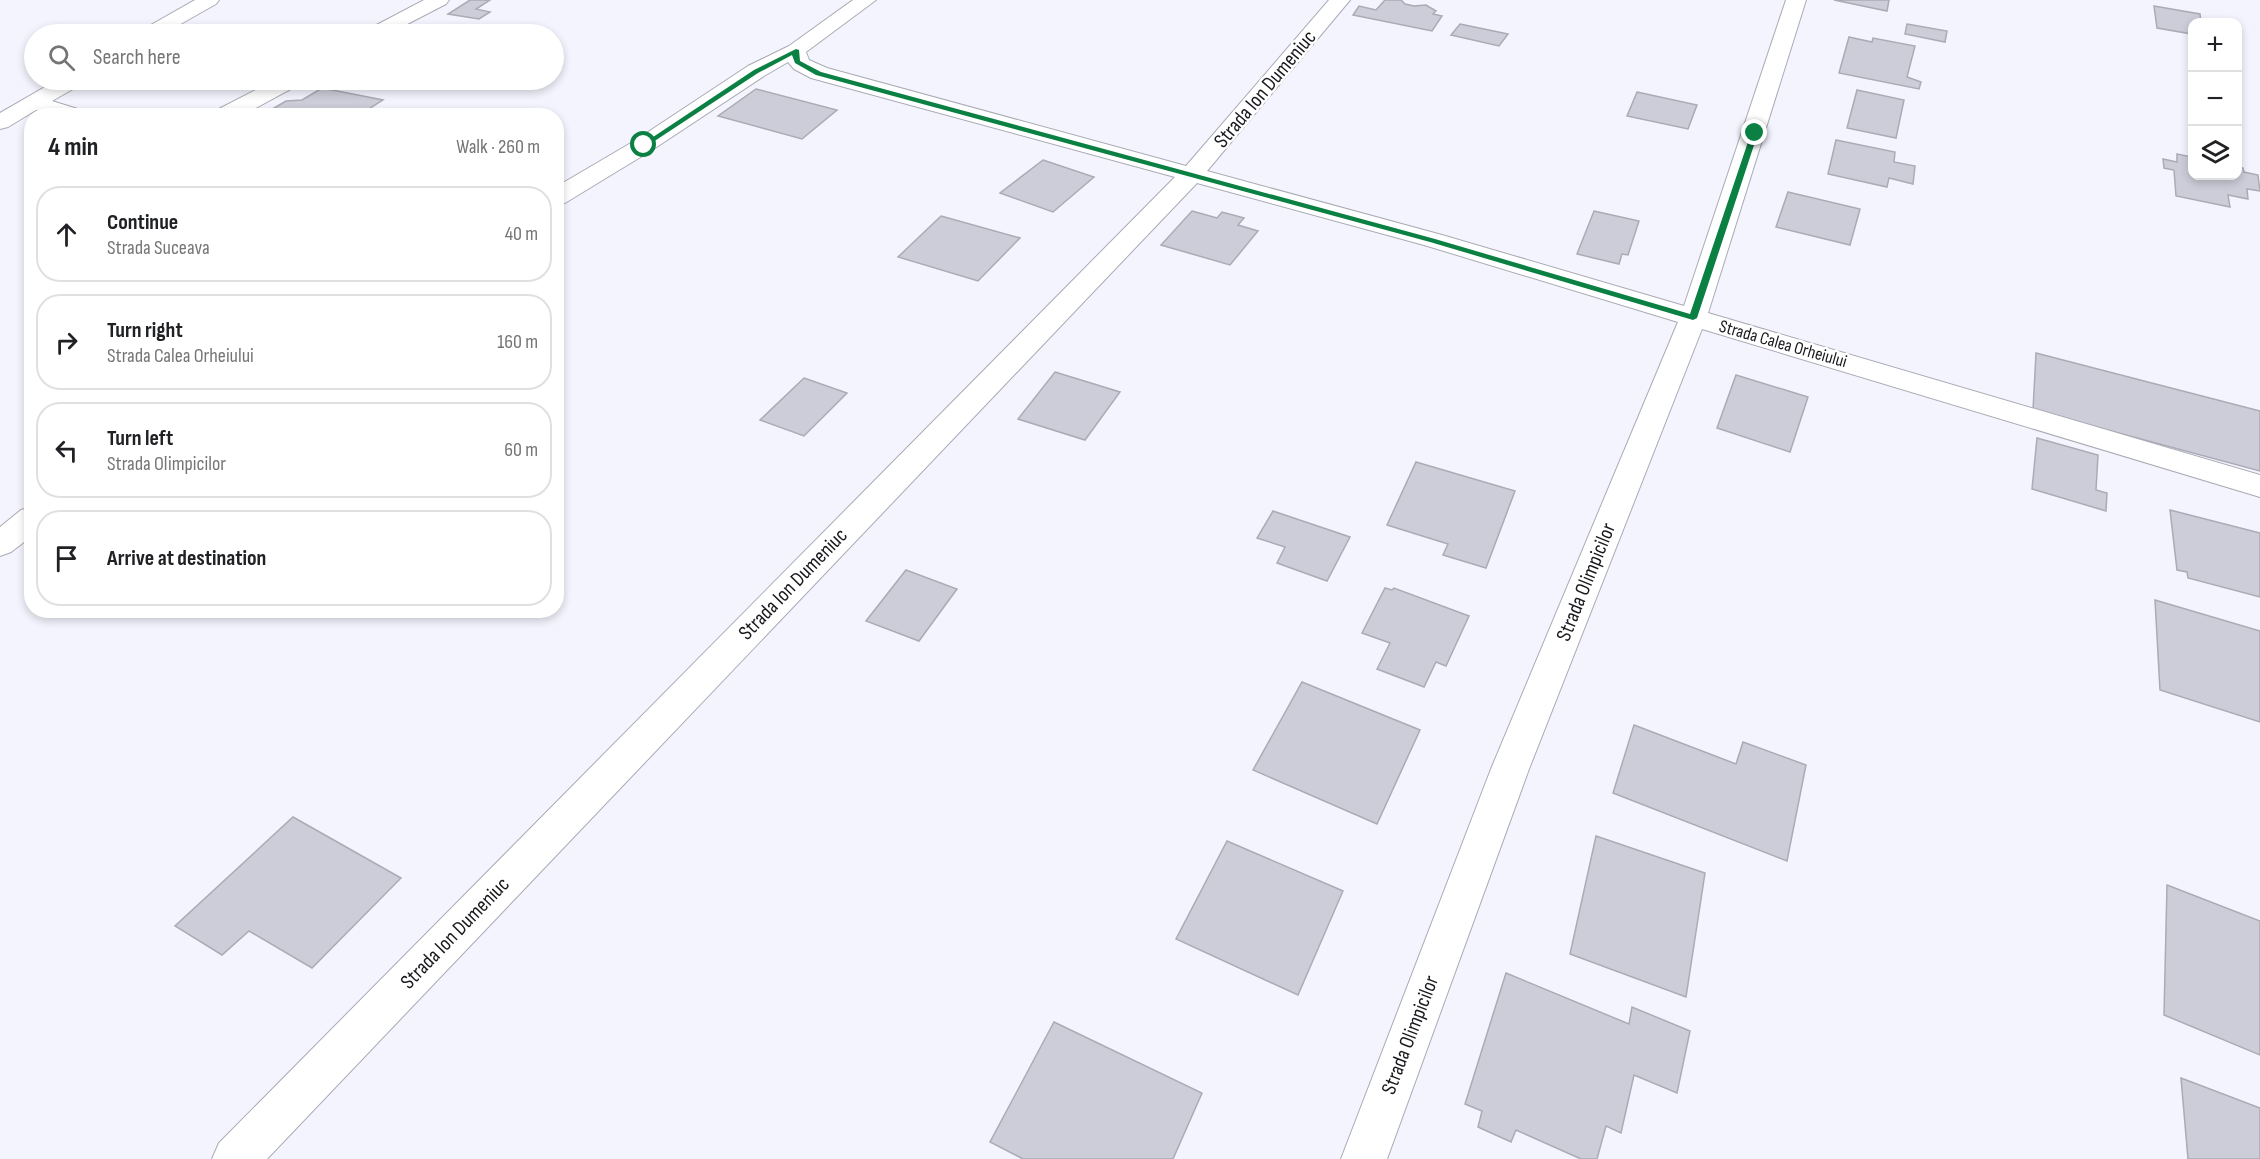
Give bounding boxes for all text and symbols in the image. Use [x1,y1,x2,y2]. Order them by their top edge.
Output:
map controls [2188,18,2242,180]
button: + [2188,18,2242,72]
search box [24,24,564,90]
street label: Strada Ion Dumeniuc [1209,25,1321,153]
icon: search [45,41,78,74]
text: Search here [93,44,180,71]
button: − [2188,72,2242,126]
route end [1741,119,1767,145]
button: layers [2188,126,2242,180]
route start [630,131,656,157]
text: 4 min [48,132,98,163]
text: Walk · 260 m [456,135,540,159]
text: Continue [107,209,178,236]
icon: ahead [50,218,83,251]
text: 40 m [505,222,538,246]
text: Strada Suceava [107,236,210,260]
street label: Strada Calea Orheiului [1717,316,1849,372]
text: Turn right [107,317,183,344]
icon: right [50,326,83,359]
text: 160 m [497,330,538,354]
text: Strada Calea Orheiului [107,344,254,368]
text: Turn left [107,425,173,452]
icon: left [50,434,83,467]
text: 60 m [504,438,538,462]
text: Strada Olimpicilor [107,452,226,476]
street label: Strada Olimpicilor [1551,519,1621,645]
street label: Strada Ion Dumeniuc [733,523,853,645]
icon: arrive [50,542,83,575]
text: Arrive at destination [107,545,266,572]
street label: Strada Ion Dumeniuc [395,872,515,994]
street label: Strada Olimpicilor [1376,972,1444,1098]

